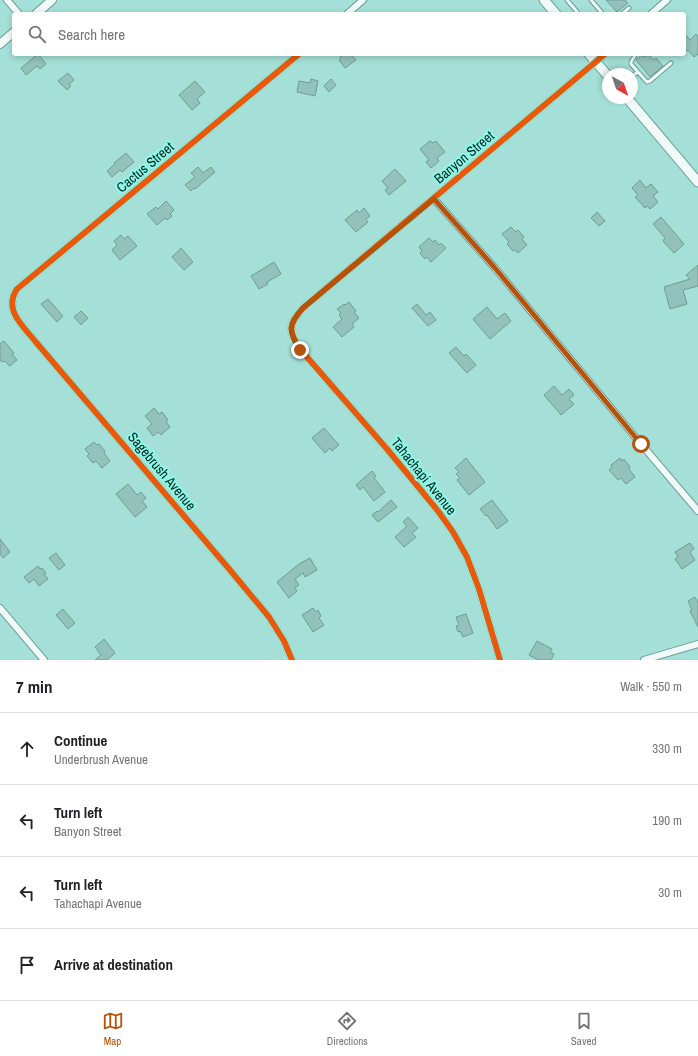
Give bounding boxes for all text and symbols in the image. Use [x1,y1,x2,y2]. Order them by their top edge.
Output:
search box [12,12,686,56]
icon: search [26,23,48,45]
text: Search here [58,24,125,45]
north arrow [602,68,638,104]
street label: Banyon Street [430,127,498,187]
street label: Cactus Street [113,138,177,196]
route end [291,341,309,359]
street label: Sagebrush Avenue [124,428,200,514]
street label: Tahachapi Avenue [387,434,461,518]
route start [632,435,650,453]
text: 7 min [16,675,52,698]
text: Walk · 550 m [620,678,682,695]
text: Continue [54,730,107,751]
icon: ahead [16,738,38,760]
text: 330 m [652,740,682,757]
text: Underbrush Avenue [54,751,148,768]
text: Turn left [54,802,102,823]
icon: left [16,810,38,832]
text: 190 m [652,812,682,829]
text: Banyon Street [54,823,122,840]
text: Turn left [54,874,102,895]
icon: left [16,882,38,904]
text: 30 m [658,884,682,901]
text: Tahachapi Avenue [54,895,142,912]
icon: arrive [16,954,38,976]
text: Arrive at destination [54,954,173,975]
tab: Map [102,1010,124,1048]
tab: Directions [327,1010,368,1048]
tab: Saved [571,1010,596,1048]

